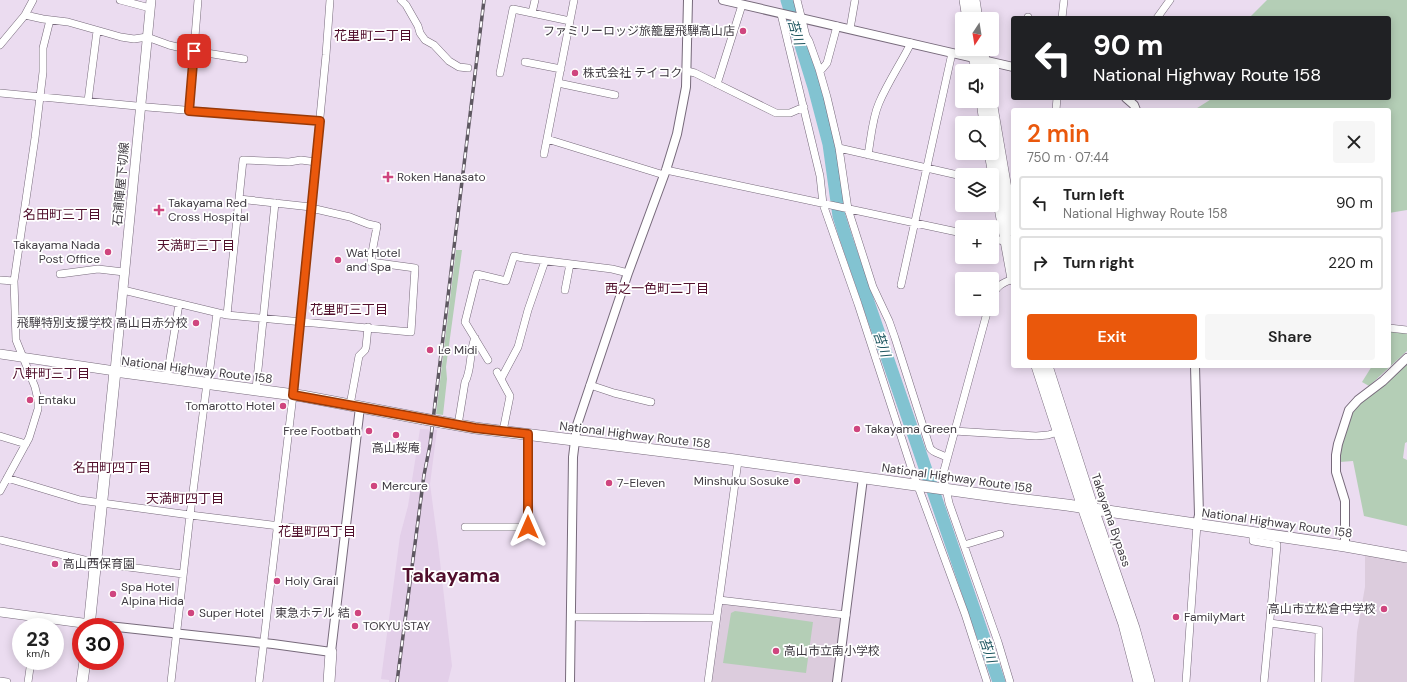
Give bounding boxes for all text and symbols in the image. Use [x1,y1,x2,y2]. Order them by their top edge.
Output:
north arrow [955,12,999,56]
map controls [955,12,999,316]
water label: 苔川 [784,17,808,49]
place label: ファミリーロッジ旅籠屋飛騨高山店 [543,23,735,39]
marker: ファミリーロッジ旅籠屋飛騨高山店 [738,26,748,36]
district label: 花里町二丁目 [334,27,412,44]
text: 90 m [1093,27,1163,64]
icon: left [1027,32,1079,84]
pin [177,34,211,68]
icon: arrive [183,40,205,62]
text: National Highway Route 158 [1093,63,1321,87]
button: sound [955,64,999,108]
place label: 株式会社 テイコク [583,65,682,81]
marker: 株式会社 テイコク [570,68,580,78]
button: search [955,116,999,160]
text: 2 min [1027,118,1090,149]
button: close [1333,121,1375,163]
street label: 石浦陣屋下切線 [109,141,133,227]
text: 750 m · 07:44 [1027,149,1109,166]
button: layers [955,168,999,212]
place label: Roken Hanasato [397,169,486,185]
marker: Roken Hanasato [382,171,394,183]
text: Turn left [1063,185,1124,205]
icon: left [1029,192,1051,214]
text: 90 m [1336,193,1373,213]
place label: Takayama Red Cross Hospital [168,195,249,225]
marker: Takayama Red Cross Hospital [153,204,165,216]
text: National Highway Route 158 [1063,205,1228,222]
district label: 名田町三丁目 [23,206,101,223]
button: + [955,220,999,264]
place label: Takayama Nada Post Office [13,237,100,267]
district label: 天満町三丁目 [157,237,235,254]
place label: Wat Hotel and Spa [346,245,400,275]
marker: Takayama Nada Post Office [103,247,113,257]
icon: right [1029,252,1051,274]
text: Turn right [1063,253,1134,273]
text: 220 m [1328,253,1373,273]
marker: Wat Hotel and Spa [333,255,343,265]
button: − [955,272,999,316]
district label: 西之一色町二丁目 [605,280,709,297]
district label: 花里町三丁目 [310,301,388,318]
button: Exit [1027,314,1197,360]
button: Share [1205,314,1375,360]
place label: 飛騨特別支援学校 高山日赤分校 [17,315,188,331]
marker: 飛騨特別支援学校 高山日赤分校 [191,318,201,328]
water label: 苔川 [870,329,895,361]
place label: Le Midi [438,342,478,358]
marker: Le Midi [425,345,435,355]
street label: National Highway Route 158 [121,353,273,387]
district label: 八軒町三丁目 [12,365,90,382]
place label: Entaku [38,392,76,408]
marker: Entaku [25,395,35,405]
place label: Tomarotto Hotel [185,398,275,414]
marker: Tomarotto Hotel [278,401,288,411]
street label: National Highway Route 158 [559,418,711,452]
place label: Takayama Green [865,421,957,437]
place label: Free Footbath [283,423,361,439]
marker: Takayama Green [852,424,862,434]
marker: Free Footbath [364,426,374,436]
marker: 高山桜庵 [391,430,401,440]
place label: 高山桜庵 [372,440,420,456]
district label: 名田町四丁目 [73,459,151,476]
street label: National Highway Route 158 [881,459,1033,497]
street label: Takayama Bypass [1087,471,1135,569]
place label: Minshuku Sosuke [694,473,789,489]
place label: 7-Eleven [617,475,665,491]
marker: Minshuku Sosuke [792,476,802,486]
place label: Mercure [382,478,428,494]
marker: 7-Eleven [604,478,614,488]
marker: Mercure [369,481,379,491]
district label: 天満町四丁目 [146,490,224,507]
street label: National Highway Route 158 [1201,504,1353,542]
position arrow [507,506,549,548]
district label: 花里町四丁目 [278,523,356,540]
place label: 高山西保育園 [63,556,135,572]
marker: 高山西保育園 [50,559,60,569]
district label: Takayama [402,562,500,588]
place label: Holy Grail [285,573,338,589]
marker: Holy Grail [272,576,282,586]
place label: Spa Hotel Alpina Hida [121,579,184,609]
marker: Spa Hotel Alpina Hida [108,589,118,599]
place label: 高山市立松倉中学校 [1268,601,1376,617]
marker: 高山市立松倉中学校 [1379,604,1389,614]
place label: Super Hotel [199,605,264,621]
place label: 東急ホテル 結 [275,605,350,621]
marker: Super Hotel [186,608,196,618]
marker: 東急ホテル 結 [353,608,363,618]
place label: FamilyMart [1184,609,1246,625]
marker: FamilyMart [1171,612,1181,622]
speed limit sign: 30 [72,618,124,670]
place label: TOKYU STAY [363,618,430,634]
marker: TOKYU STAY [350,621,360,631]
text: 23 [26,626,50,652]
water label: 苔川 [976,635,1001,667]
place label: 高山市立南小学校 [784,643,880,659]
marker: 高山市立南小学校 [771,646,781,656]
text: km/h [26,647,50,660]

